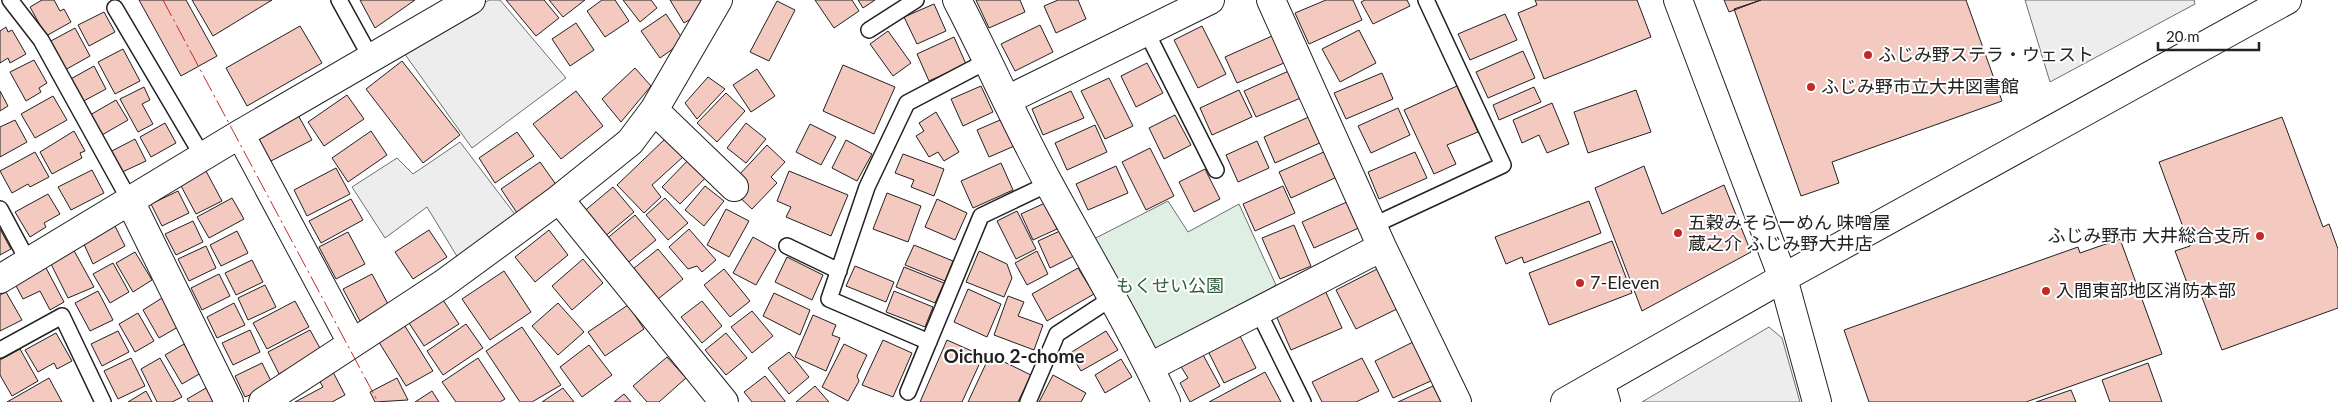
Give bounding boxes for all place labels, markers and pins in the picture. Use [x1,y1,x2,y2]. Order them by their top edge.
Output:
place label: ふじみ野ステラ・ウェスト [1878,43,2094,65]
marker: ふじみ野ステラ・ウェスト [1862,49,1874,61]
place label: ふじみ野市立大井図書館 [1821,75,2019,97]
marker: ふじみ野市立大井図書館 [1805,81,1817,93]
place label: 五穀みそらーめん 味噌屋 蔵之介 ふじみ野大井店 [1688,211,1891,254]
place label: ふじみ野市 大井総合支所 [2047,224,2250,246]
marker: 五穀みそらーめん 味噌屋 蔵之介 ふじみ野大井店 [1672,227,1684,239]
marker: ふじみ野市 大井総合支所 [2254,230,2266,242]
place label: 7-Eleven [1590,271,1660,293]
marker: 7-Eleven [1574,277,1586,289]
place label: 入間東部地区消防本部 [2056,279,2236,301]
marker: 入間東部地区消防本部 [2040,285,2052,297]

